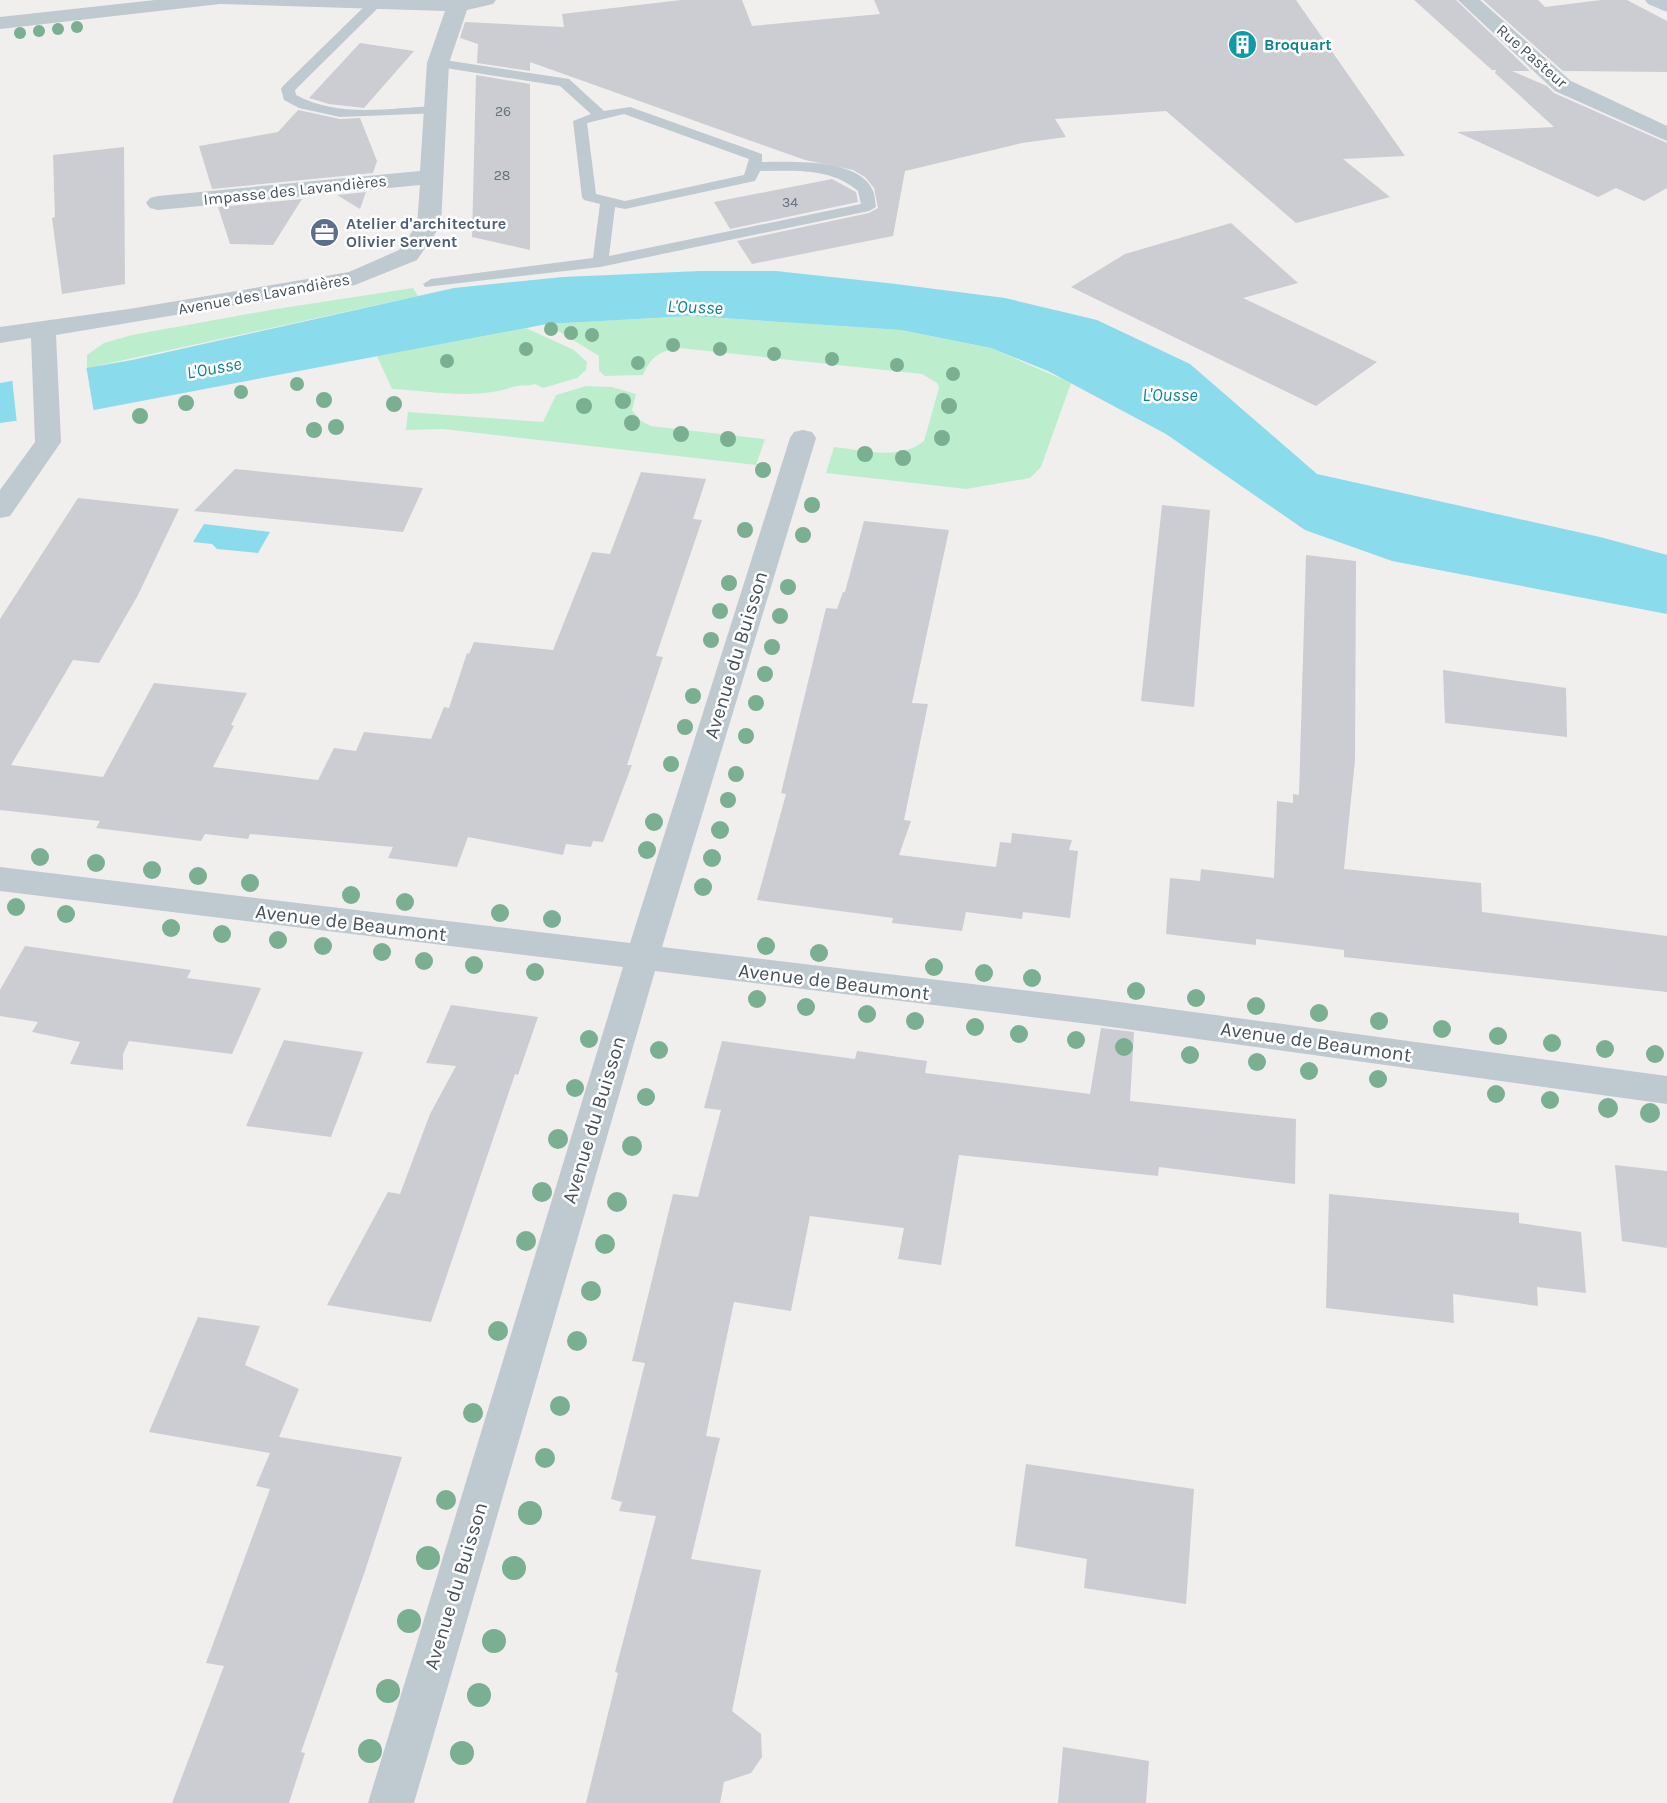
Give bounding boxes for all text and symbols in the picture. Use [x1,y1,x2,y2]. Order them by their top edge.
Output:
street label: Rue Pasteur [1493,20,1571,92]
building icon: Broquart [1227,28,1259,60]
place label: Broquart [1264,35,1331,54]
house number: 26 [495,103,511,120]
house number: 28 [494,167,510,184]
street label: Impasse des Lavandières [203,171,387,209]
house number: 34 [782,194,798,211]
place label: Atelier d'architecture Olivier Servent [346,214,506,251]
office icon: Atelier d'architecture Olivier Servent [309,216,341,248]
street label: Avenue des Lavandières [177,270,351,318]
water label: L'Ousse [667,295,723,319]
water label: L'Ousse [185,352,243,384]
water label: L'Ousse [1142,384,1198,406]
street label: Avenue du Buisson [700,569,772,741]
street label: Avenue de Beaumont [254,900,448,946]
street label: Avenue de Beaumont [737,959,931,1005]
street label: Avenue de Beaumont [1219,1017,1413,1067]
street label: Avenue du Buisson [558,1034,630,1206]
street label: Avenue du Buisson [420,1500,492,1672]

